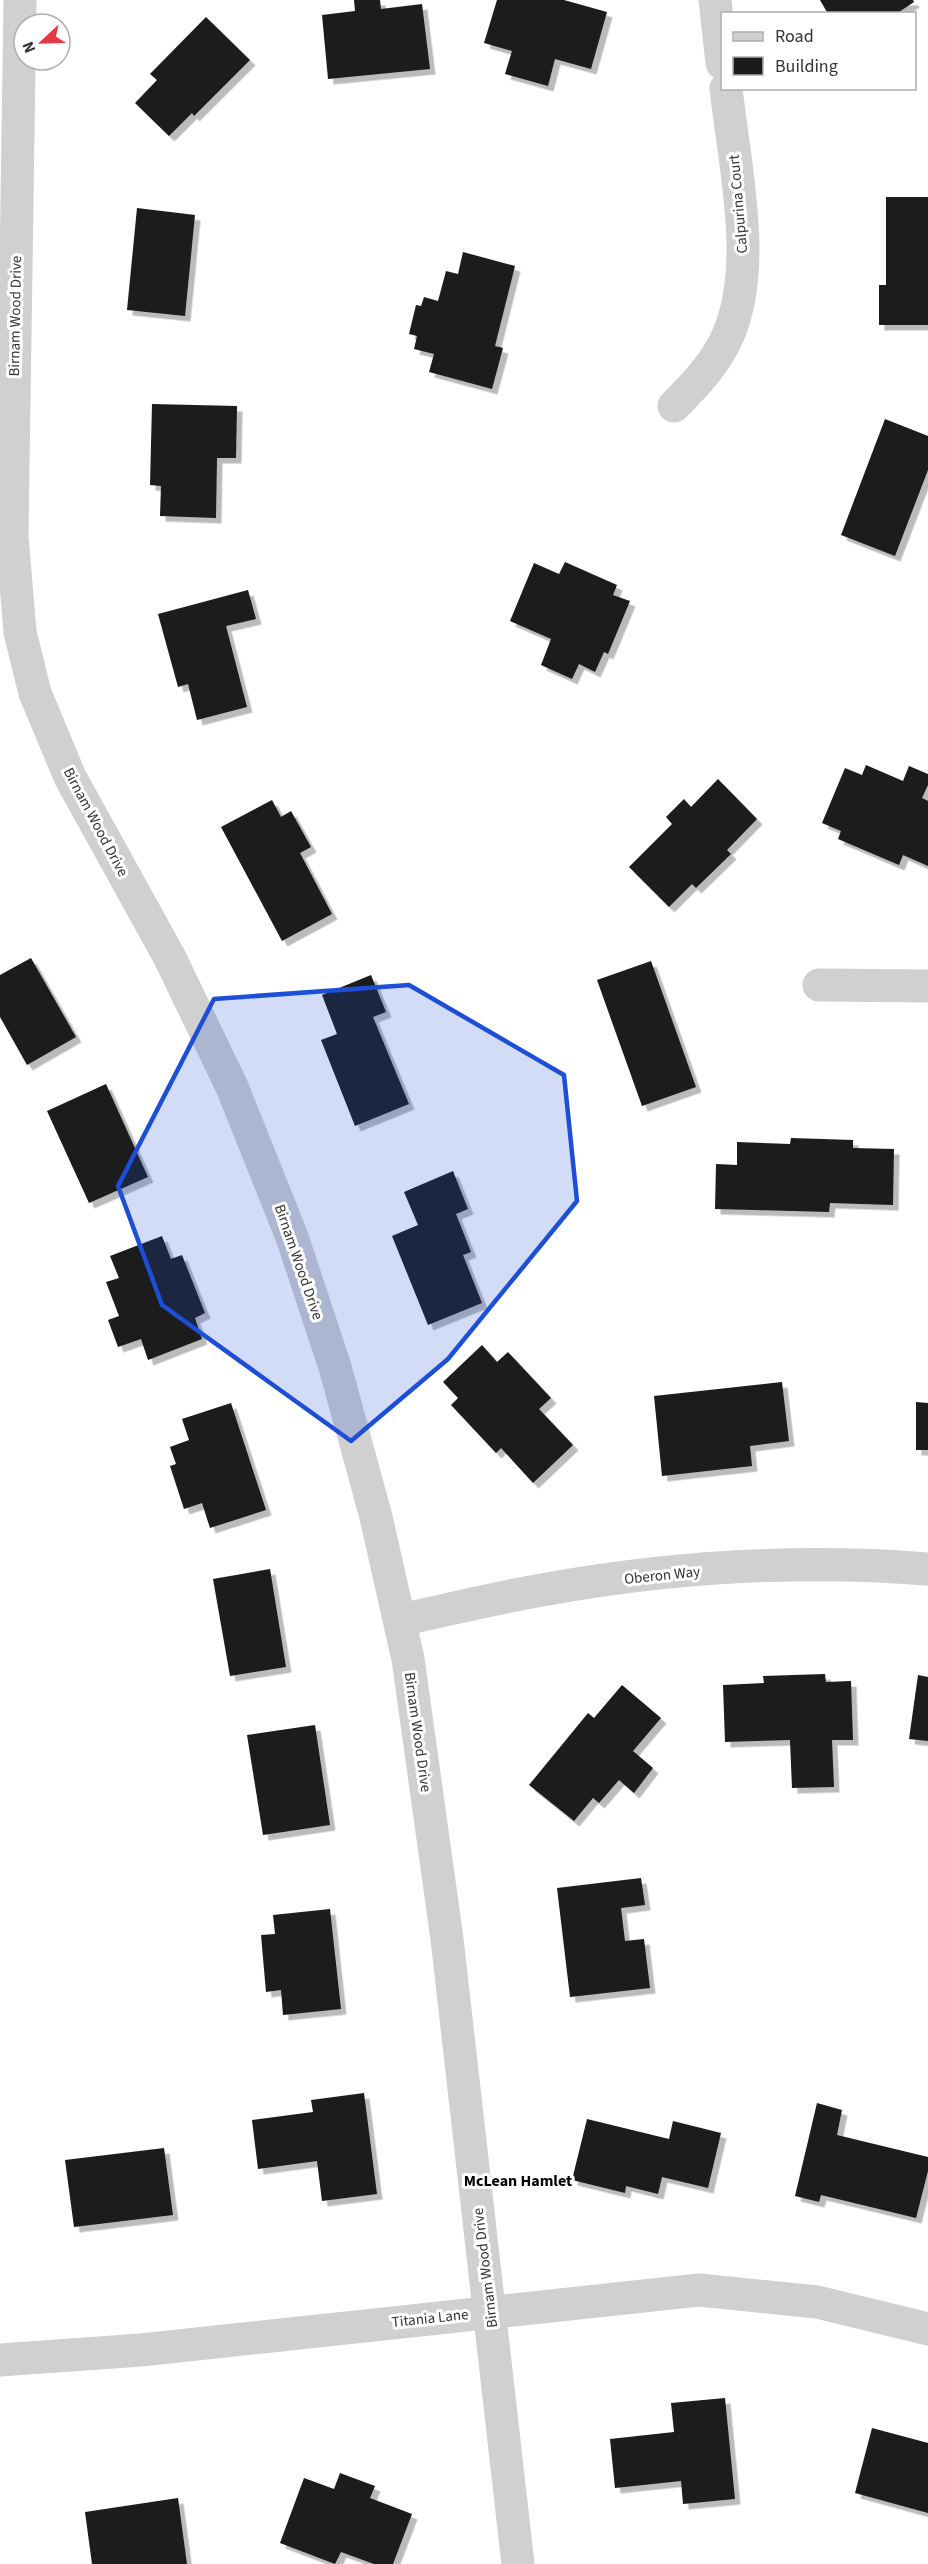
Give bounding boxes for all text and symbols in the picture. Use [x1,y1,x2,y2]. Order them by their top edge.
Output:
north arrow [12,12,72,72]
legend [721,12,916,90]
text: Road [775,24,814,49]
text: N [17,38,41,56]
text: Building [775,54,838,79]
street label: Calpurina Court [724,154,753,254]
street label: Birnam Wood Drive [4,255,27,377]
street label: Birnam Wood Drive [58,764,133,880]
street label: Birnam Wood Drive [269,1202,328,1323]
street label: Oberon Way [623,1561,701,1590]
street label: Birnam Wood Drive [399,1671,436,1793]
district label: McLean Hamlet [464,2170,572,2192]
street label: Birnam Wood Drive [468,2207,503,2329]
street label: Titania Lane [391,2304,469,2333]

